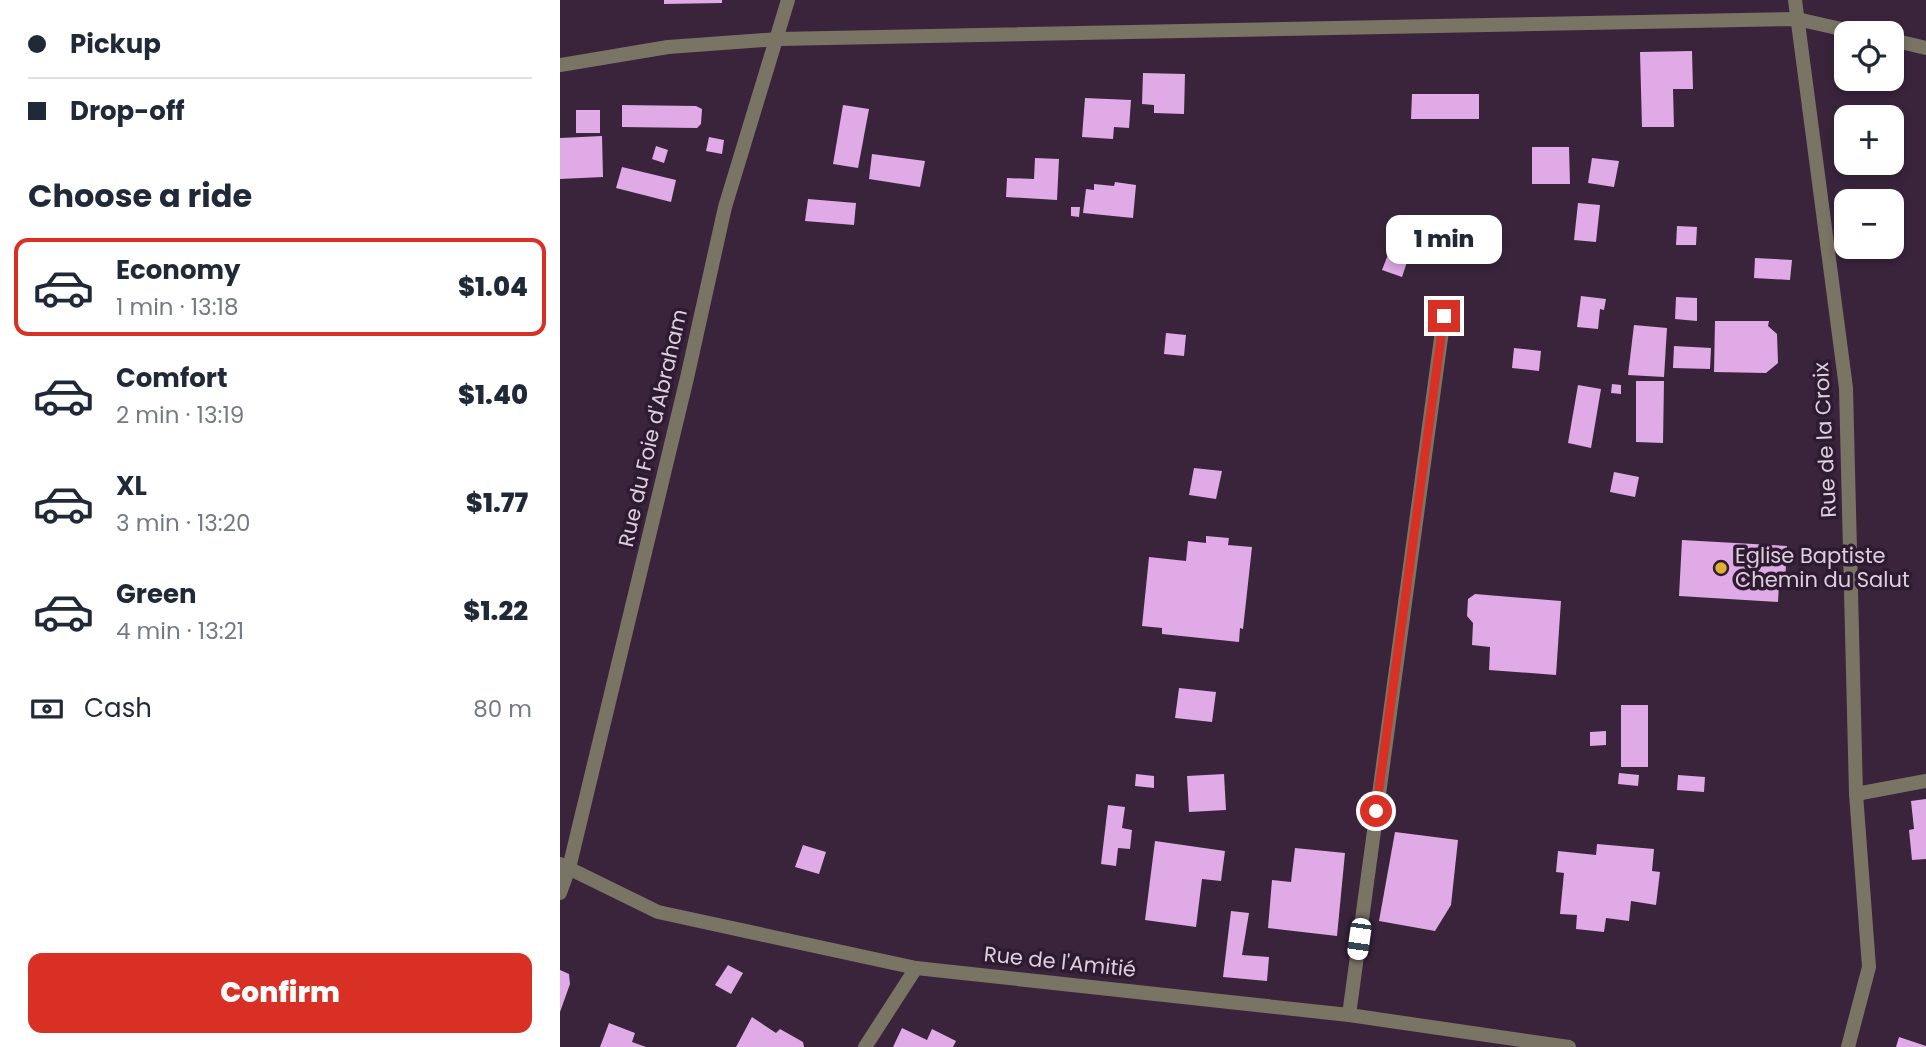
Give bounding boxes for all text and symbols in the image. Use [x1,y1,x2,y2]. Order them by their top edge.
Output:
map controls [1834,21,1904,259]
button: locate [1834,21,1904,91]
text: Pickup [70,26,161,62]
text: Drop-off [70,93,185,129]
button: + [1834,105,1904,175]
text: Choose a ride [28,173,252,218]
button: − [1834,189,1904,259]
callout: 1 min [1386,215,1502,264]
text: 1 min [1414,223,1474,255]
text: Economy [116,252,240,288]
icon: car [32,256,95,319]
text: $1.04 [458,269,528,305]
text: 1 min · 13:18 [116,291,238,323]
route end [1428,300,1460,332]
street label: Rue du Foie d'Abraham [611,306,694,550]
text: Comfort [116,360,228,396]
street label: Rue de la Croix [1806,362,1843,518]
icon: car [32,364,95,427]
text: $1.40 [458,377,528,413]
text: 2 min · 13:19 [116,399,244,431]
text: XL [116,468,147,504]
icon: car [32,472,95,535]
text: $1.77 [466,485,528,521]
text: 3 min · 13:20 [116,507,250,539]
place label: Eglise Baptiste Chemin du Salut [1735,541,1910,594]
marker: Eglise Baptiste Chemin du Salut [1713,560,1729,576]
text: Green [116,576,197,612]
icon: car [32,580,95,643]
text: $1.22 [463,593,528,629]
text: 4 min · 13:21 [116,615,244,647]
icon: cash [28,690,66,728]
text: Cash [84,690,152,726]
text: 80 m [473,693,532,725]
route start [1360,795,1392,827]
car [1346,917,1373,961]
street label: Rue de l'Amitié [982,939,1138,984]
button: Confirm [28,953,532,1033]

